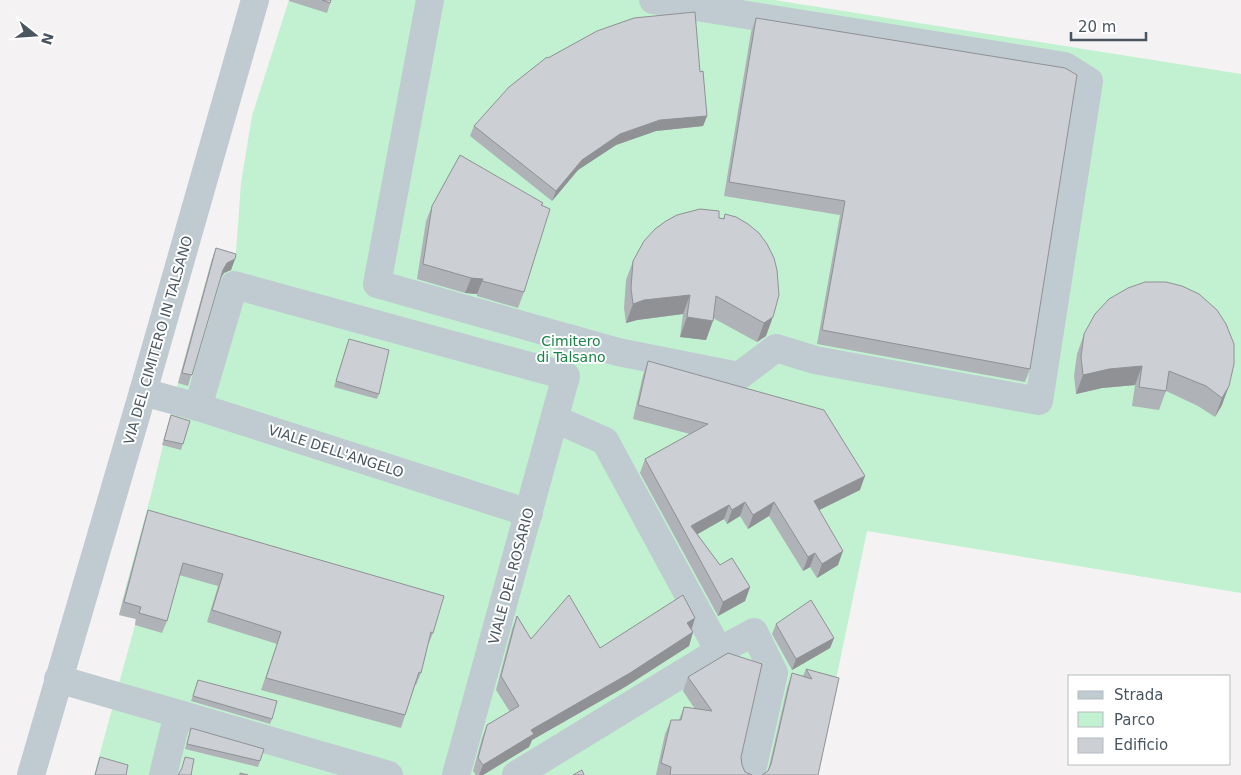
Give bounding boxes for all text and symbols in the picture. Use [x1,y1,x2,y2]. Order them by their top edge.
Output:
north arrow [10,10,60,60]
scale bar [1071,10,1146,42]
text: 20 m [1078,18,1116,36]
text: N [38,31,57,47]
street label: VIA DEL CIMITERO IN TALSANO [120,234,196,446]
park label: Cimitero di Talsano [536,333,606,365]
street label: VIALE DELL'ANGELO [266,422,406,480]
street label: VIALE DEL ROSARIO [485,506,537,646]
legend [1068,675,1231,765]
text: Strada [1114,686,1163,704]
text: Parco [1114,711,1155,729]
text: Edificio [1114,736,1168,754]

